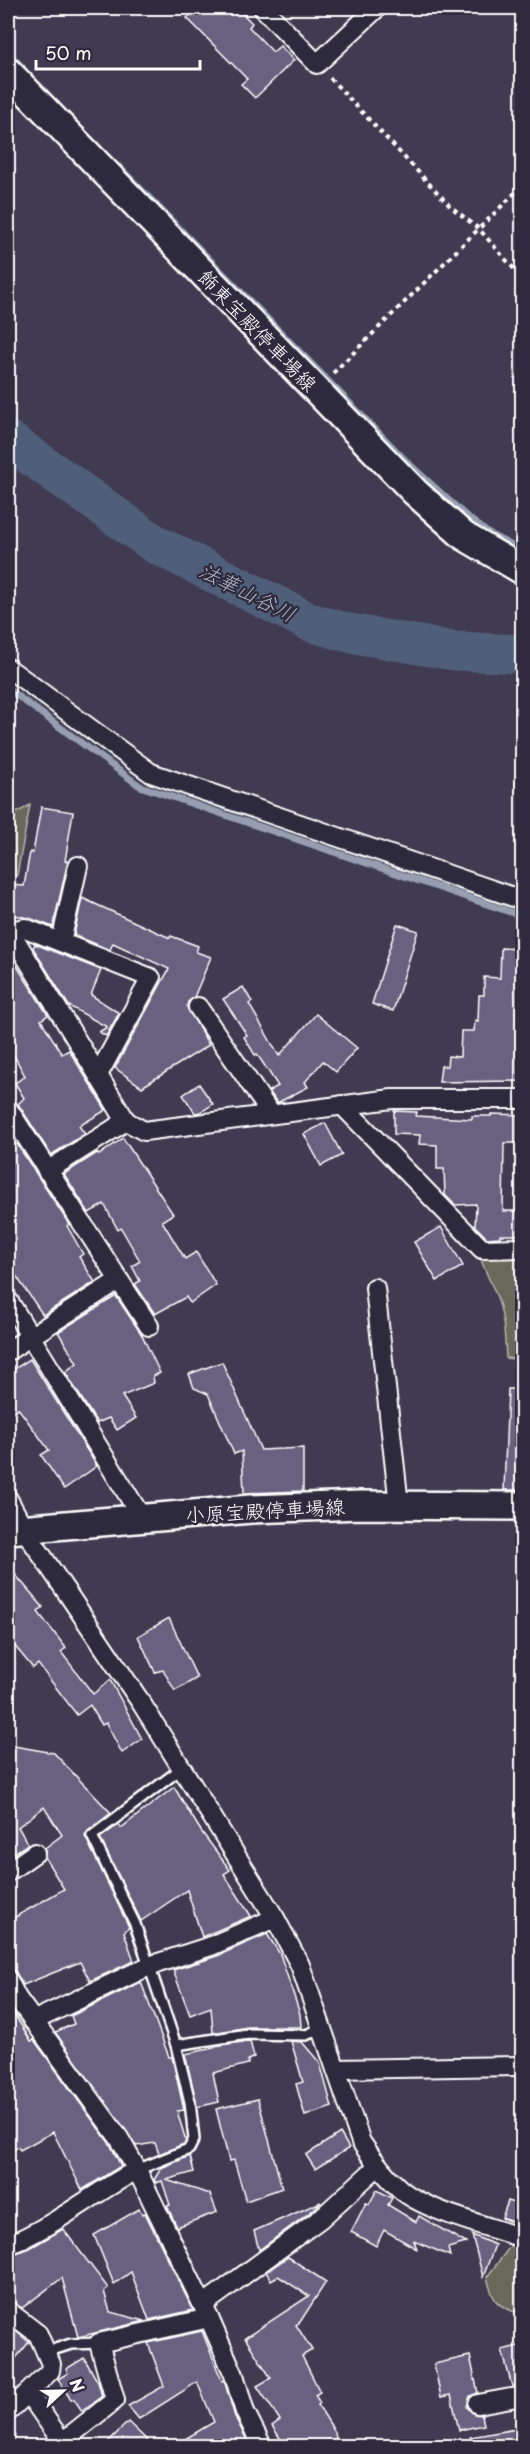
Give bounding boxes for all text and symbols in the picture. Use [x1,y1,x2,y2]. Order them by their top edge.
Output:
scale bar [36,33,200,71]
text: 50 m [45,39,92,66]
street label: 飾東宝殿停車場線 [192,262,324,398]
water label: 法華山谷川 [194,553,302,629]
street label: 小原宝殿停車場線 [184,1491,346,1529]
north arrow [33,2361,93,2421]
text: N [64,2375,91,2395]

